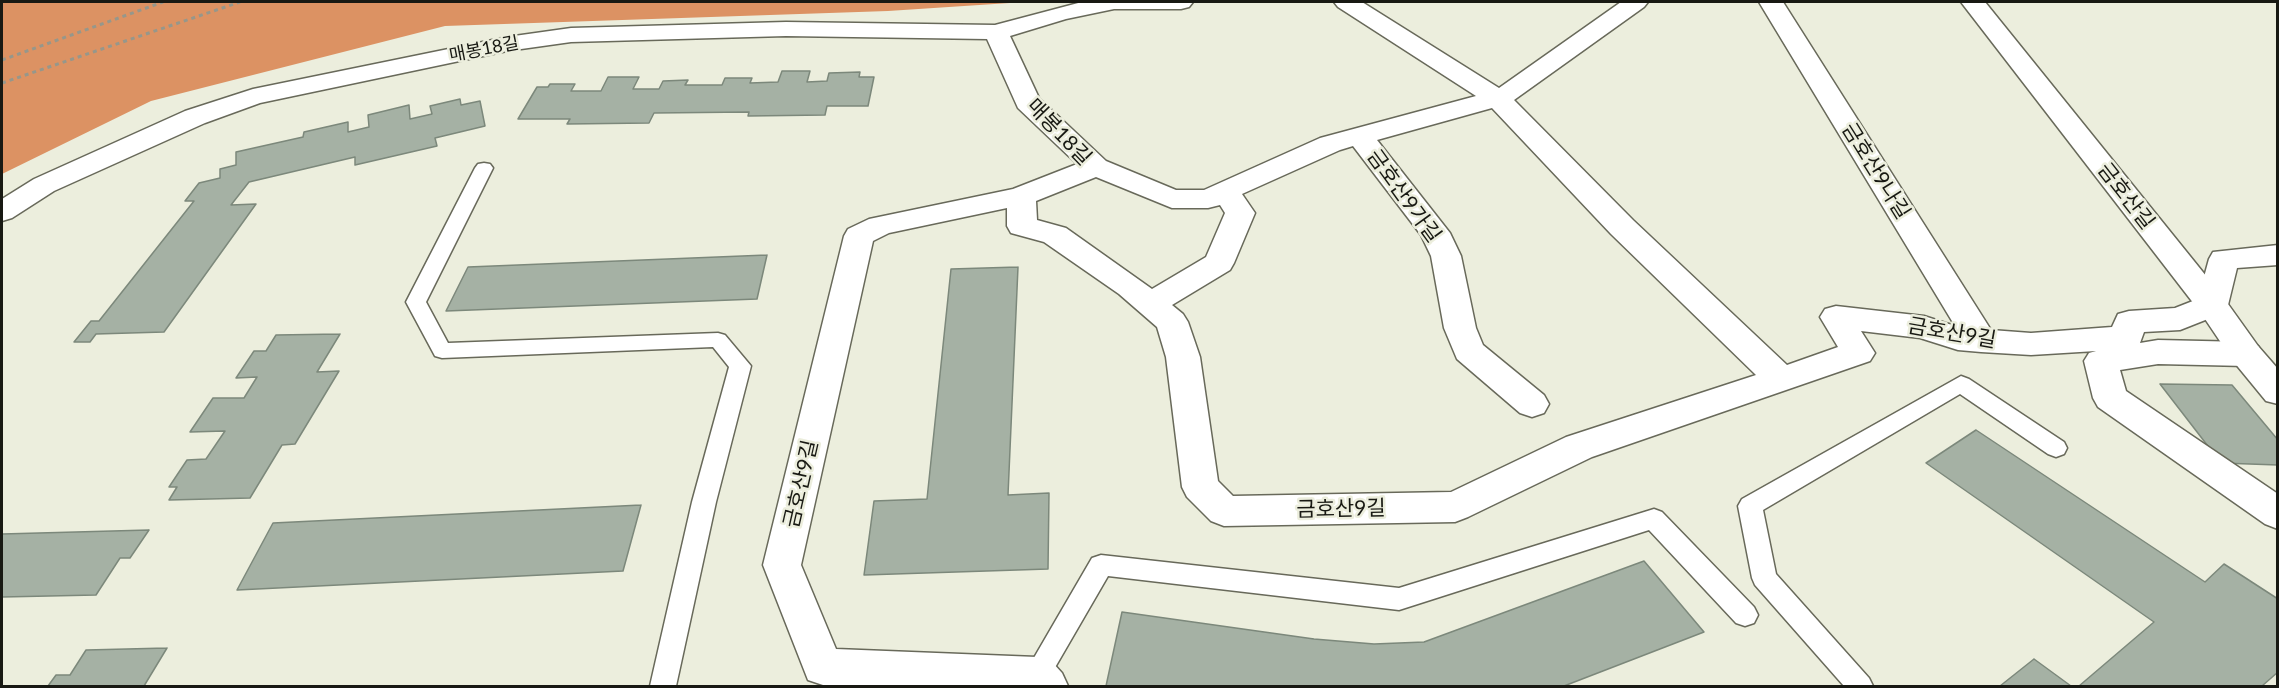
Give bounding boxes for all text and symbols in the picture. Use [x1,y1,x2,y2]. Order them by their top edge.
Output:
street label: 매봉18길 [447,32,521,66]
street label: 매봉18길 [1021,94,1097,170]
street label: 금호산9나길 [1836,118,1916,224]
street label: 금호산9가길 [1362,145,1446,247]
street label: 금호산길 [2092,158,2160,234]
street label: 금호산9길 [1906,313,1998,353]
street label: 금호산9길 [779,438,823,530]
street label: 금호산9길 [1296,496,1386,522]

